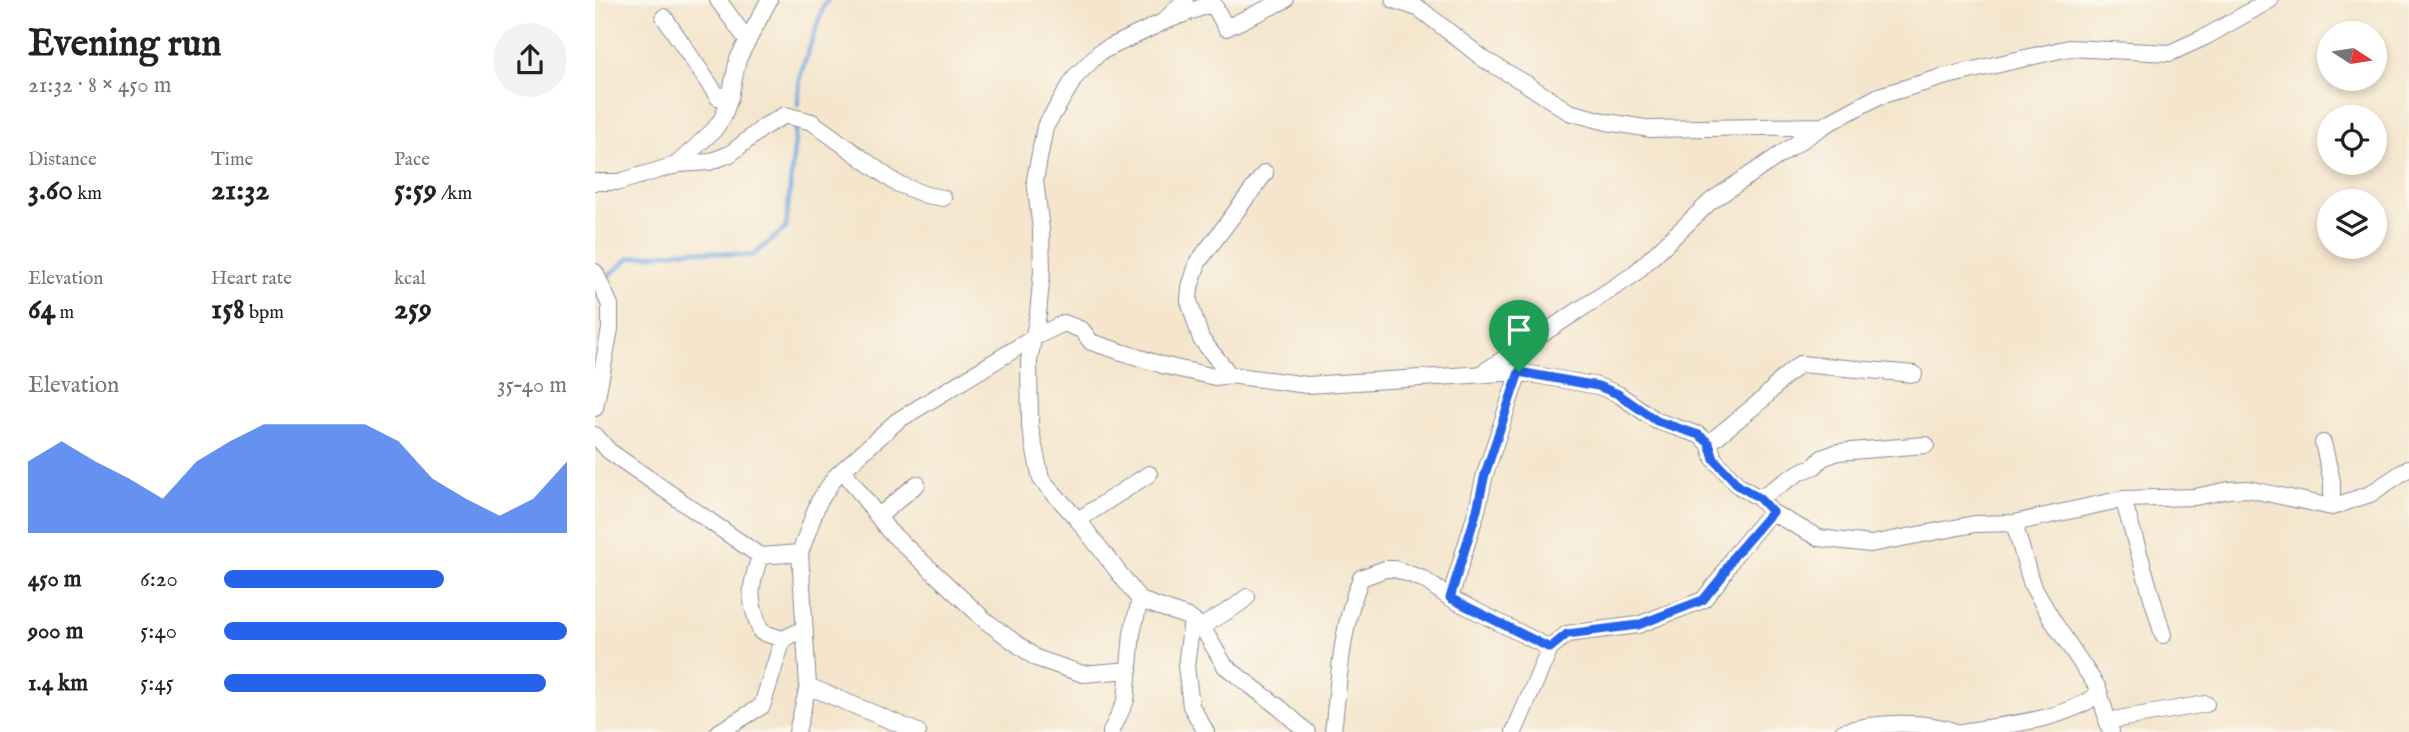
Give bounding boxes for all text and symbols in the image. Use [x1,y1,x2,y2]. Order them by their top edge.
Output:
text: Evening run [28,21,222,69]
north arrow [2317,21,2387,91]
map controls [2317,21,2387,259]
button: share [493,23,567,97]
text: 21:32 · 8 × 450 m [28,71,171,100]
button: locate [2317,105,2387,175]
text: Distance [28,148,97,172]
text: Time [211,148,253,172]
text: Pace [394,148,430,172]
text: 3.60 [28,172,73,210]
text: 21:32 [211,172,269,210]
text: 5:59 [394,172,437,210]
text: km [73,182,102,206]
text: /km [437,182,472,206]
button: layers [2317,189,2387,259]
text: Elevation [28,267,103,291]
text: Heart rate [211,267,292,291]
text: kcal [394,267,426,291]
text: 64 [28,291,55,329]
text: 158 [211,291,245,329]
text: 259 [394,291,432,329]
pin [1489,300,1549,372]
text: m [55,301,74,325]
text: bpm [245,301,284,325]
icon: arrive [1500,311,1538,349]
text: Elevation [28,371,119,400]
text: 35–40 m [497,371,567,400]
text: 450 m [28,565,82,594]
text: 6:20 [140,565,178,594]
text: 900 m [28,617,83,646]
text: 5:40 [140,617,177,646]
text: 1.4 km [28,669,88,698]
text: 5:45 [140,669,174,698]

